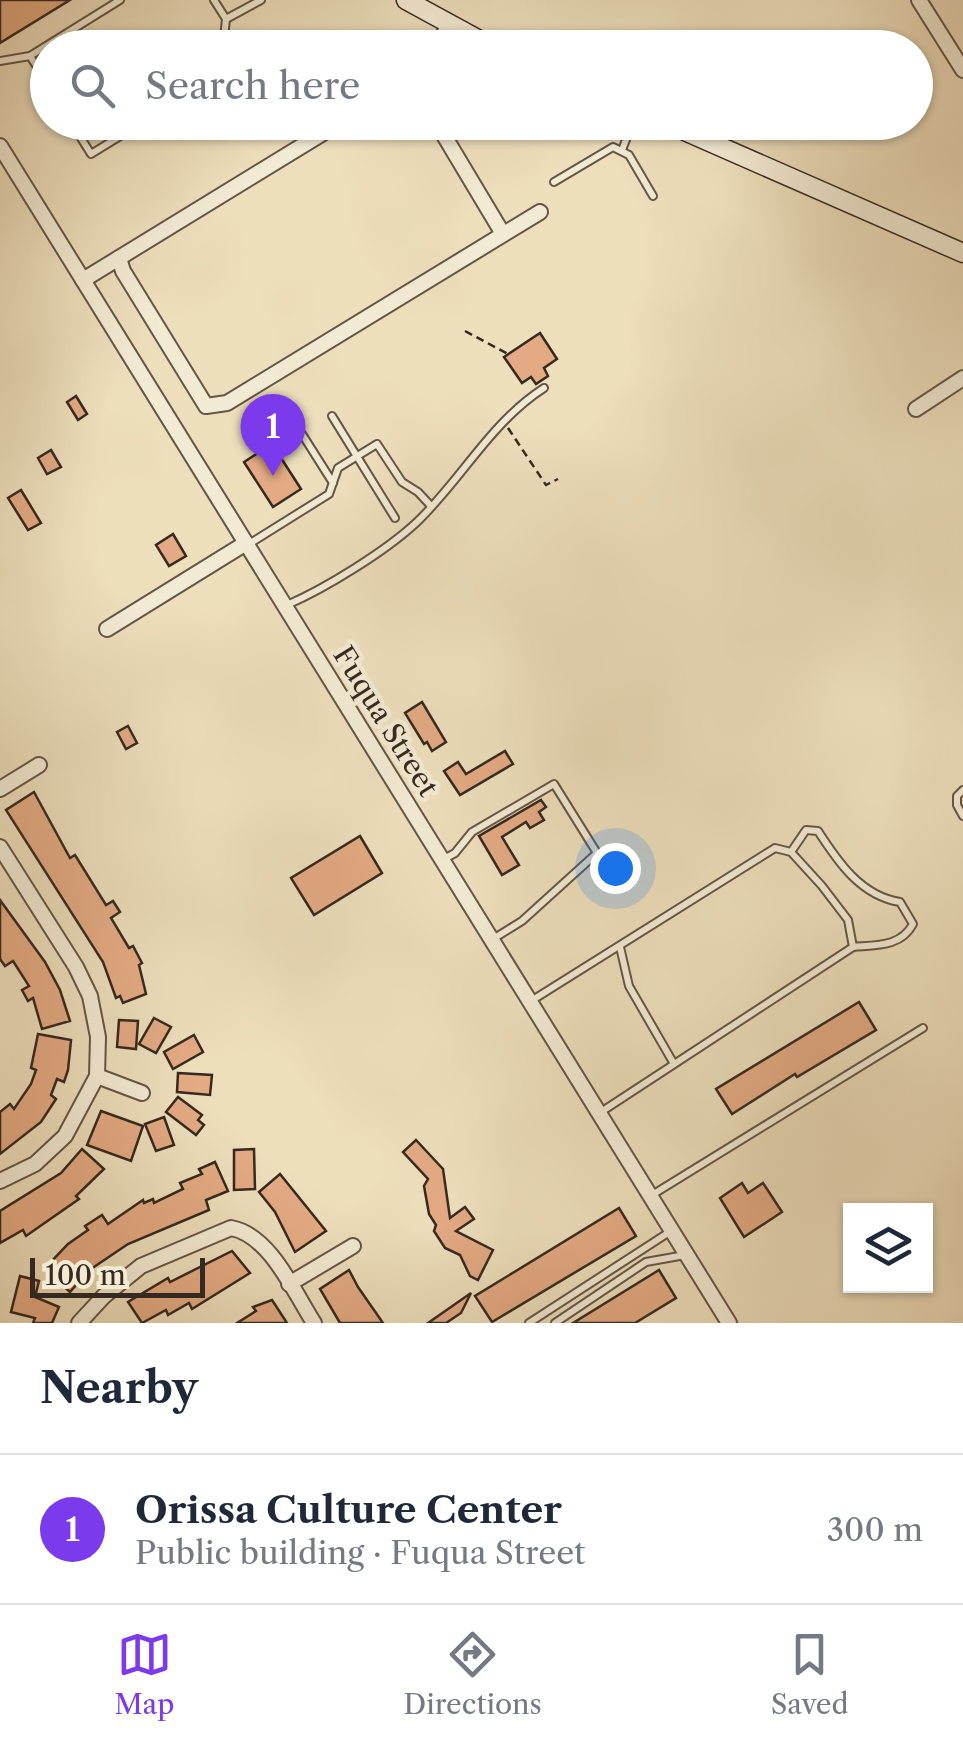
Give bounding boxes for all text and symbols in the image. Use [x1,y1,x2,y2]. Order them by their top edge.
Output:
search box [30,30,933,140]
icon: search [65,58,120,113]
text: Search here [145,62,360,109]
pin: 1 [240,394,306,476]
street label: Fuqua Street [326,640,446,803]
your location [590,843,641,894]
map controls [843,1203,933,1293]
button: layers [843,1203,933,1293]
scale bar [30,1253,205,1298]
text: 100 m [45,1258,126,1292]
text: Nearby [40,1362,198,1414]
text: Orissa Culture Center [135,1486,562,1533]
text: 1 [65,1510,80,1549]
text: 300 m [826,1510,923,1549]
text: Public building · Fuqua Street [135,1533,585,1572]
tab: Map [114,1627,175,1721]
tab: Directions [403,1627,542,1721]
tab: Saved [771,1627,849,1721]

